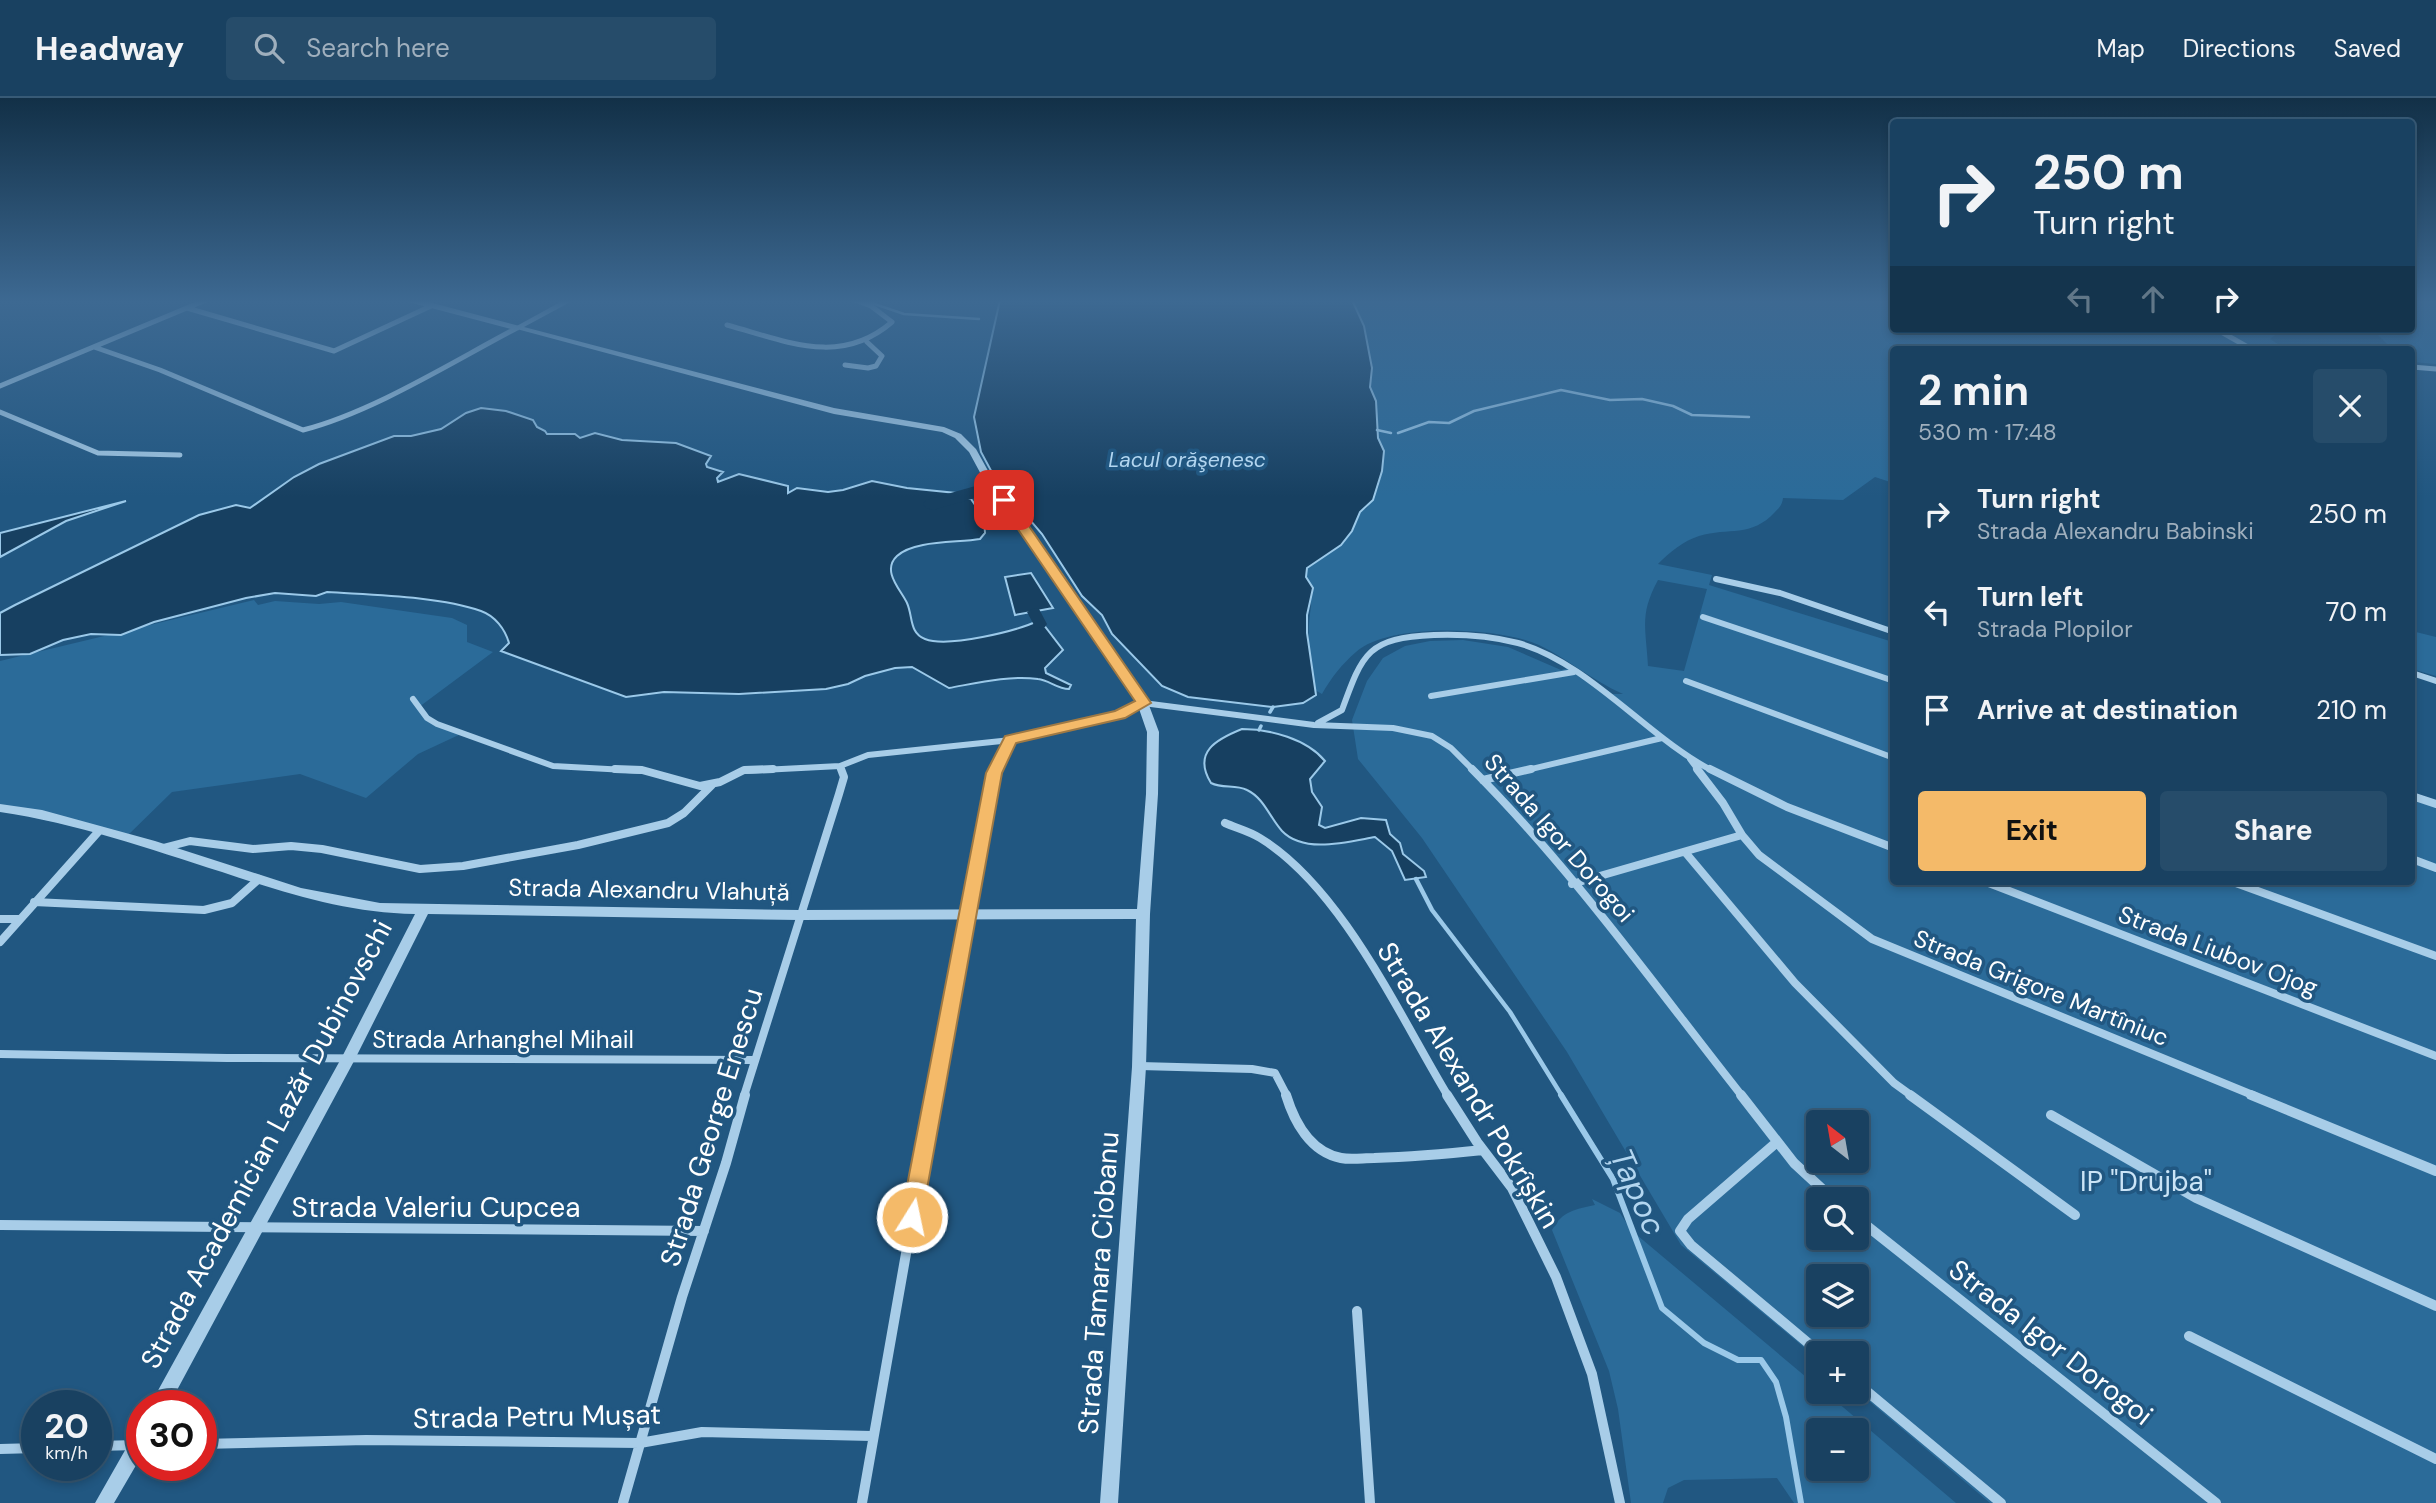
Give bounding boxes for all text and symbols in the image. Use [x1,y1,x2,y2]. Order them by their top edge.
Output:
search box [226,17,716,80]
text: Headway [35,27,184,70]
icon: search [250,29,288,67]
text: Search here [306,31,450,65]
text: Map [2097,33,2145,64]
text: Directions [2183,33,2296,64]
text: Saved [2334,33,2401,64]
text: 250 m [2033,140,2184,204]
icon: right [1918,147,2009,238]
text: Turn right [2033,202,2175,244]
icon: left [2061,280,2099,318]
icon: ahead [2134,280,2172,318]
icon: right [2207,280,2245,318]
text: 2 min [1918,363,2029,418]
button: close [2313,369,2387,443]
text: 530 m · 17:48 [1918,417,2057,447]
water label: Lacul orăşenesc [1108,446,1266,474]
pin [974,470,1034,530]
icon: arrive [985,481,1023,519]
text: Turn right [1977,482,2101,516]
icon: right [1918,495,1956,533]
text: 250 m [2308,497,2387,531]
text: Strada Alexandru Babinski [1977,516,2254,546]
text: Turn left [1977,580,2084,614]
icon: left [1918,593,1956,631]
text: 70 m [2326,595,2387,629]
text: Strada Plopilor [1977,614,2133,644]
icon: arrive [1918,691,1956,729]
text: Arrive at destination [1977,693,2238,727]
text: 210 m [2316,693,2387,727]
street label: Strada Igor Dorogoi [1478,747,1641,928]
button: Exit [1918,791,2146,871]
button: Share [2160,791,2387,871]
street label: Strada Аlexandru Vlahuță [508,872,790,907]
street label: Strada Liubov Ojog [2114,898,2322,1003]
street label: Strada Academician Lazăr Dubinovschi [132,913,401,1375]
street label: Strada Grigore Martîniuc [1909,922,2173,1053]
street label: Strada Alexandr Pokrîșkin [1368,935,1569,1235]
street label: Strada George Enescu [652,983,771,1271]
street label: Strada Arhanghel Mihail [372,1024,634,1055]
north arrow [1806,1110,1869,1172]
map controls [1806,1110,1869,1481]
street label: Strada Tamara Ciobanu [1069,1130,1128,1436]
water label: Țapoc [1600,1142,1676,1242]
park label: IP "Drujba" [2080,1163,2212,1200]
position arrow [875,1180,949,1254]
button: search [1806,1187,1869,1250]
street label: Strada Valeriu Cupcea [292,1189,580,1226]
street label: Strada Igor Dorogoi [1941,1251,2160,1434]
button: layers [1806,1264,1869,1327]
button: + [1806,1341,1869,1404]
speed limit sign: 30 [126,1390,217,1481]
street label: Strada Petru Mușat [413,1396,661,1437]
text: 20 [44,1403,89,1449]
button: − [1806,1418,1869,1481]
text: km/h [45,1441,88,1465]

